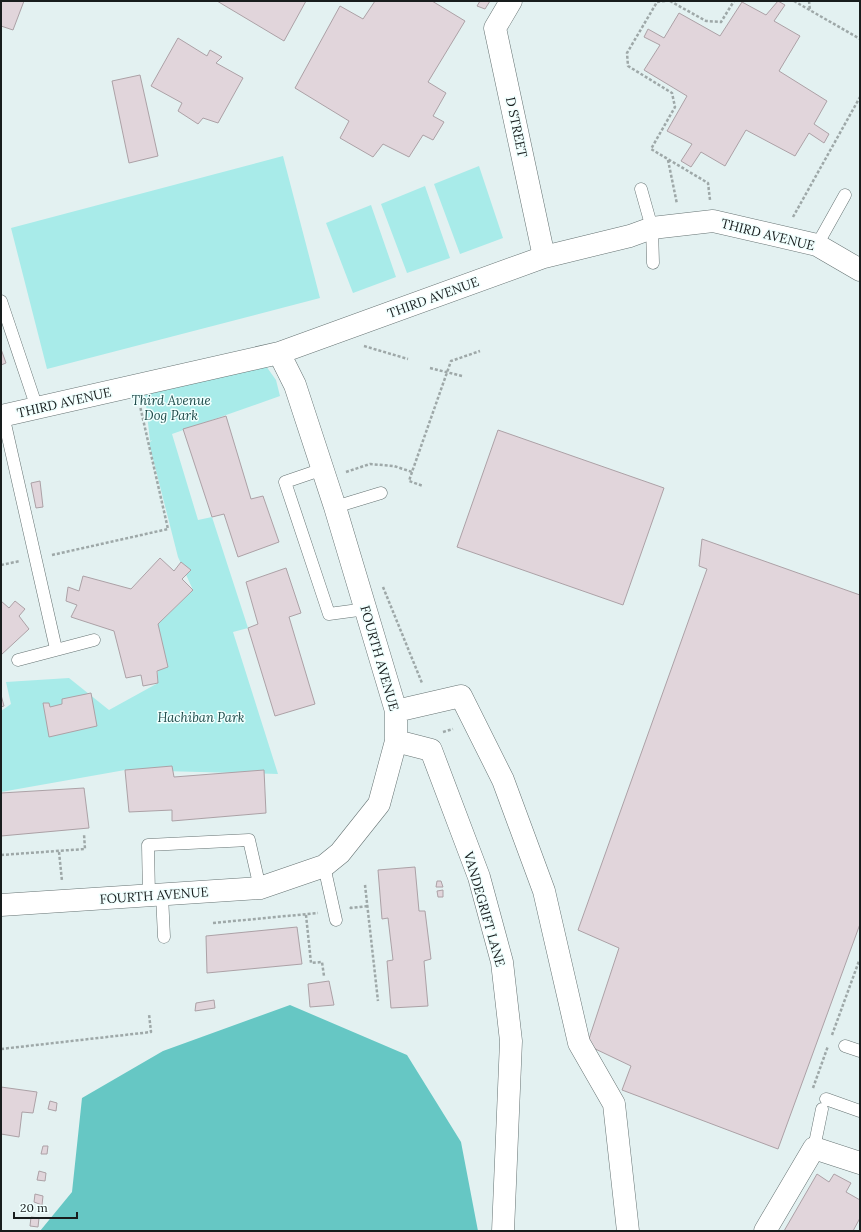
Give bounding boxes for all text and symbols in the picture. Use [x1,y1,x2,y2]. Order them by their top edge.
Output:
street label: D STREET [502,95,531,160]
street label: THIRD AVENUE [719,215,817,254]
street label: THIRD AVENUE [385,273,481,322]
street label: THIRD AVENUE [15,383,113,422]
park label: Third Avenue Dog Park [131,392,211,424]
street label: FOURTH AVENUE [356,603,403,713]
park label: Hachiban Park [157,709,245,726]
street label: VANDEGRIFT LANE [460,849,509,969]
street label: FOURTH AVENUE [99,883,209,908]
scale bar [14,1194,77,1220]
text: 20 m [20,1200,48,1215]

